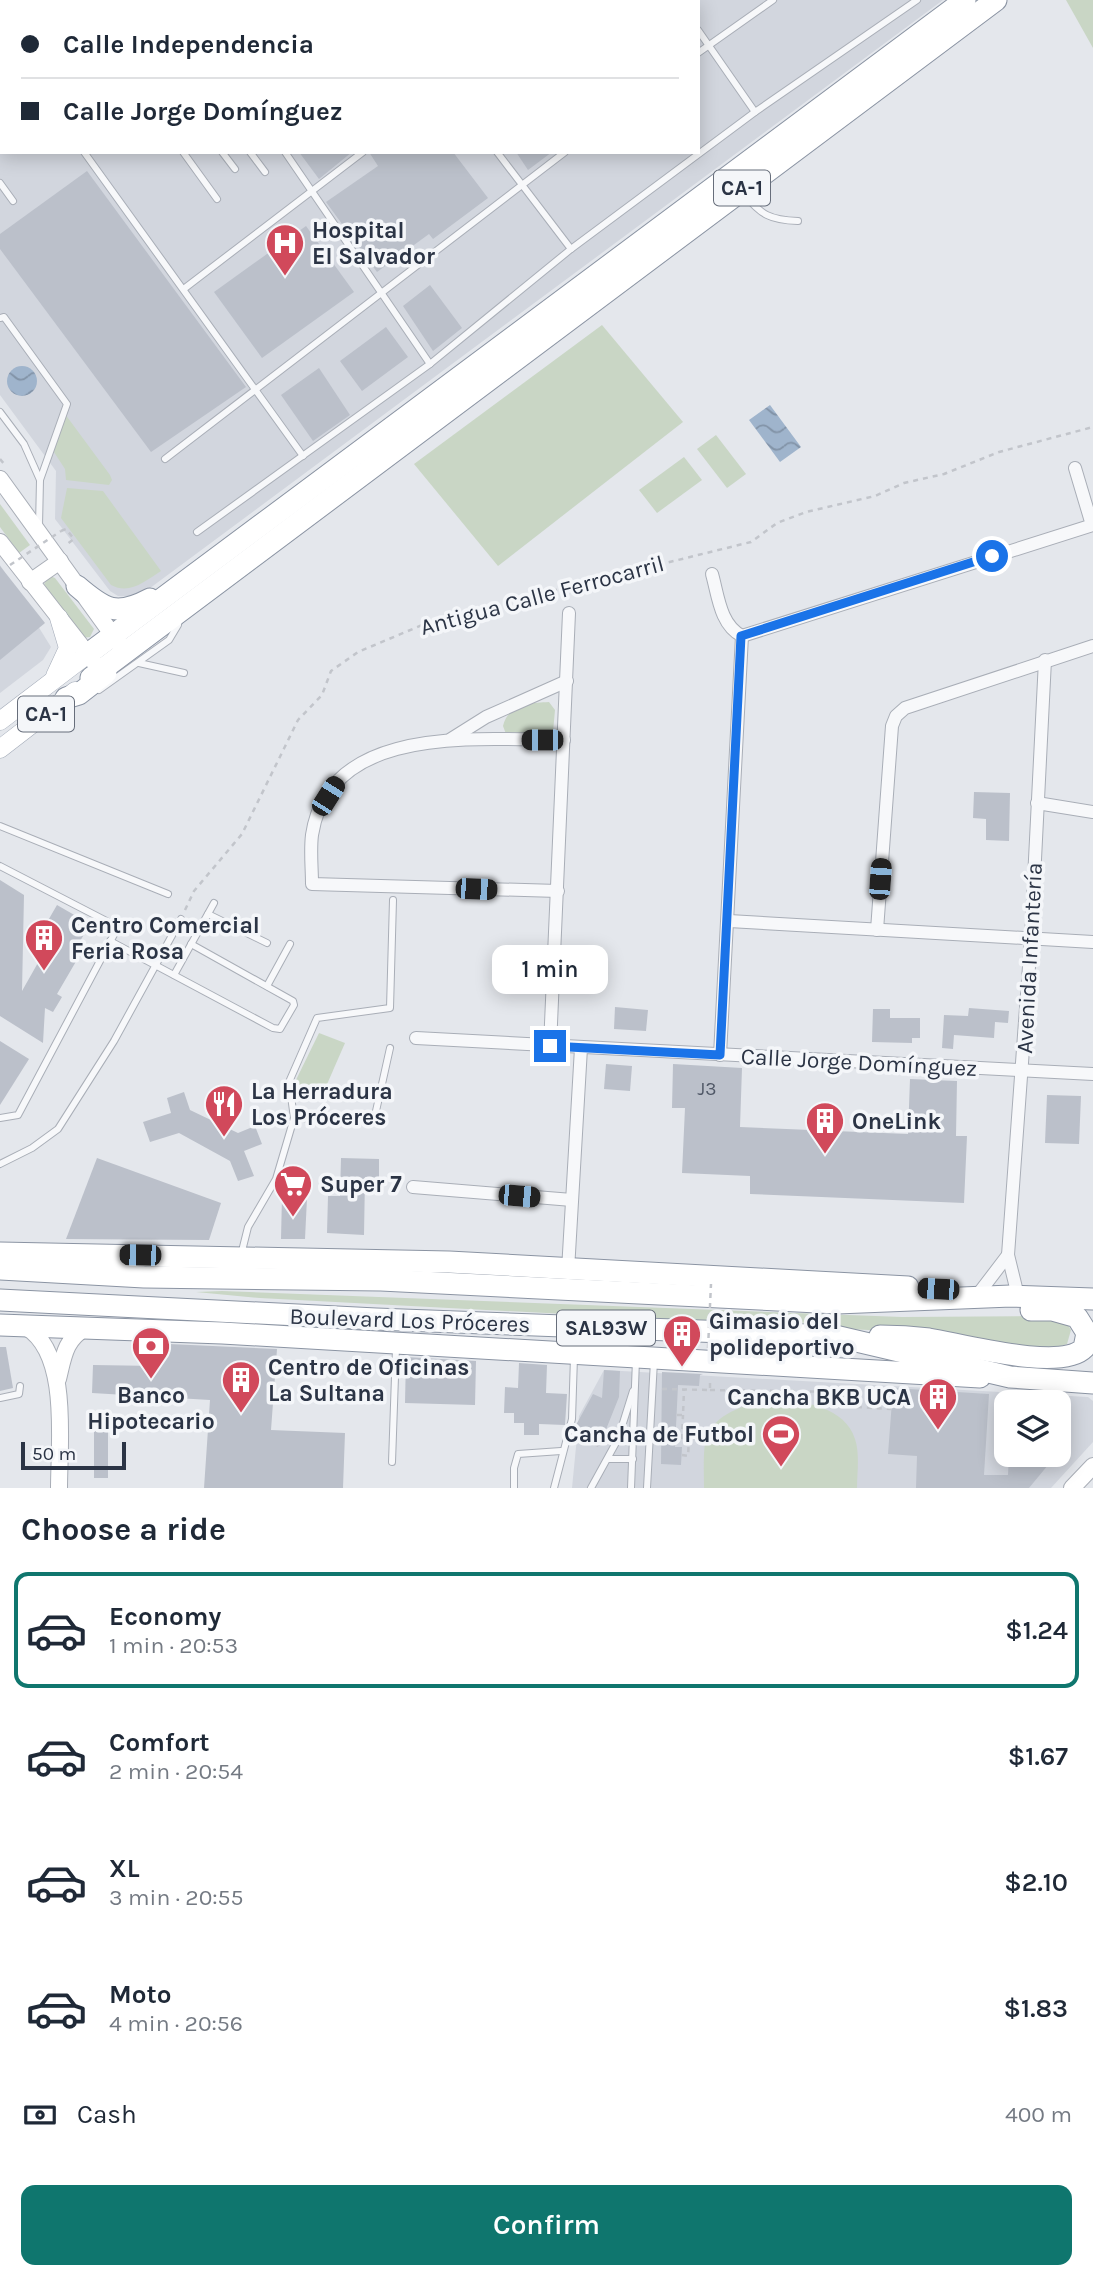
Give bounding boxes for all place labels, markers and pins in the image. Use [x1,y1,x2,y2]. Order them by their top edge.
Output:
place label: Hospital El Salvador [312,217,435,270]
hospital icon: Hospital El Salvador [264,222,306,277]
place label: Centro Comercial Feria Rosa [71,912,260,965]
building icon: Centro Comercial Feria Rosa [23,917,65,972]
place label: La Herradura Los Próceres [251,1078,393,1131]
restaurant icon: La Herradura Los Próceres [203,1083,245,1138]
building icon: OneLink [804,1100,846,1155]
place label: OneLink [852,1108,941,1135]
supermarket icon: Super 7 [272,1163,314,1218]
place label: Super 7 [320,1171,402,1198]
place label: Gimasio del polideportivo [709,1308,855,1361]
building icon: Gimasio del polideportivo [661,1313,703,1368]
bank icon: Banco Hipotecario [130,1325,172,1380]
place label: Centro de Oficinas La Sultana [268,1354,470,1407]
building icon: Centro de Oficinas La Sultana [220,1359,262,1414]
building icon: Cancha BKB UCA [917,1376,959,1431]
place label: Banco Hipotecario [87,1382,215,1435]
place label: Cancha BKB UCA [727,1384,911,1411]
sports icon: Cancha de Futbol [760,1413,802,1468]
place label: Cancha de Futbol [564,1421,754,1448]

